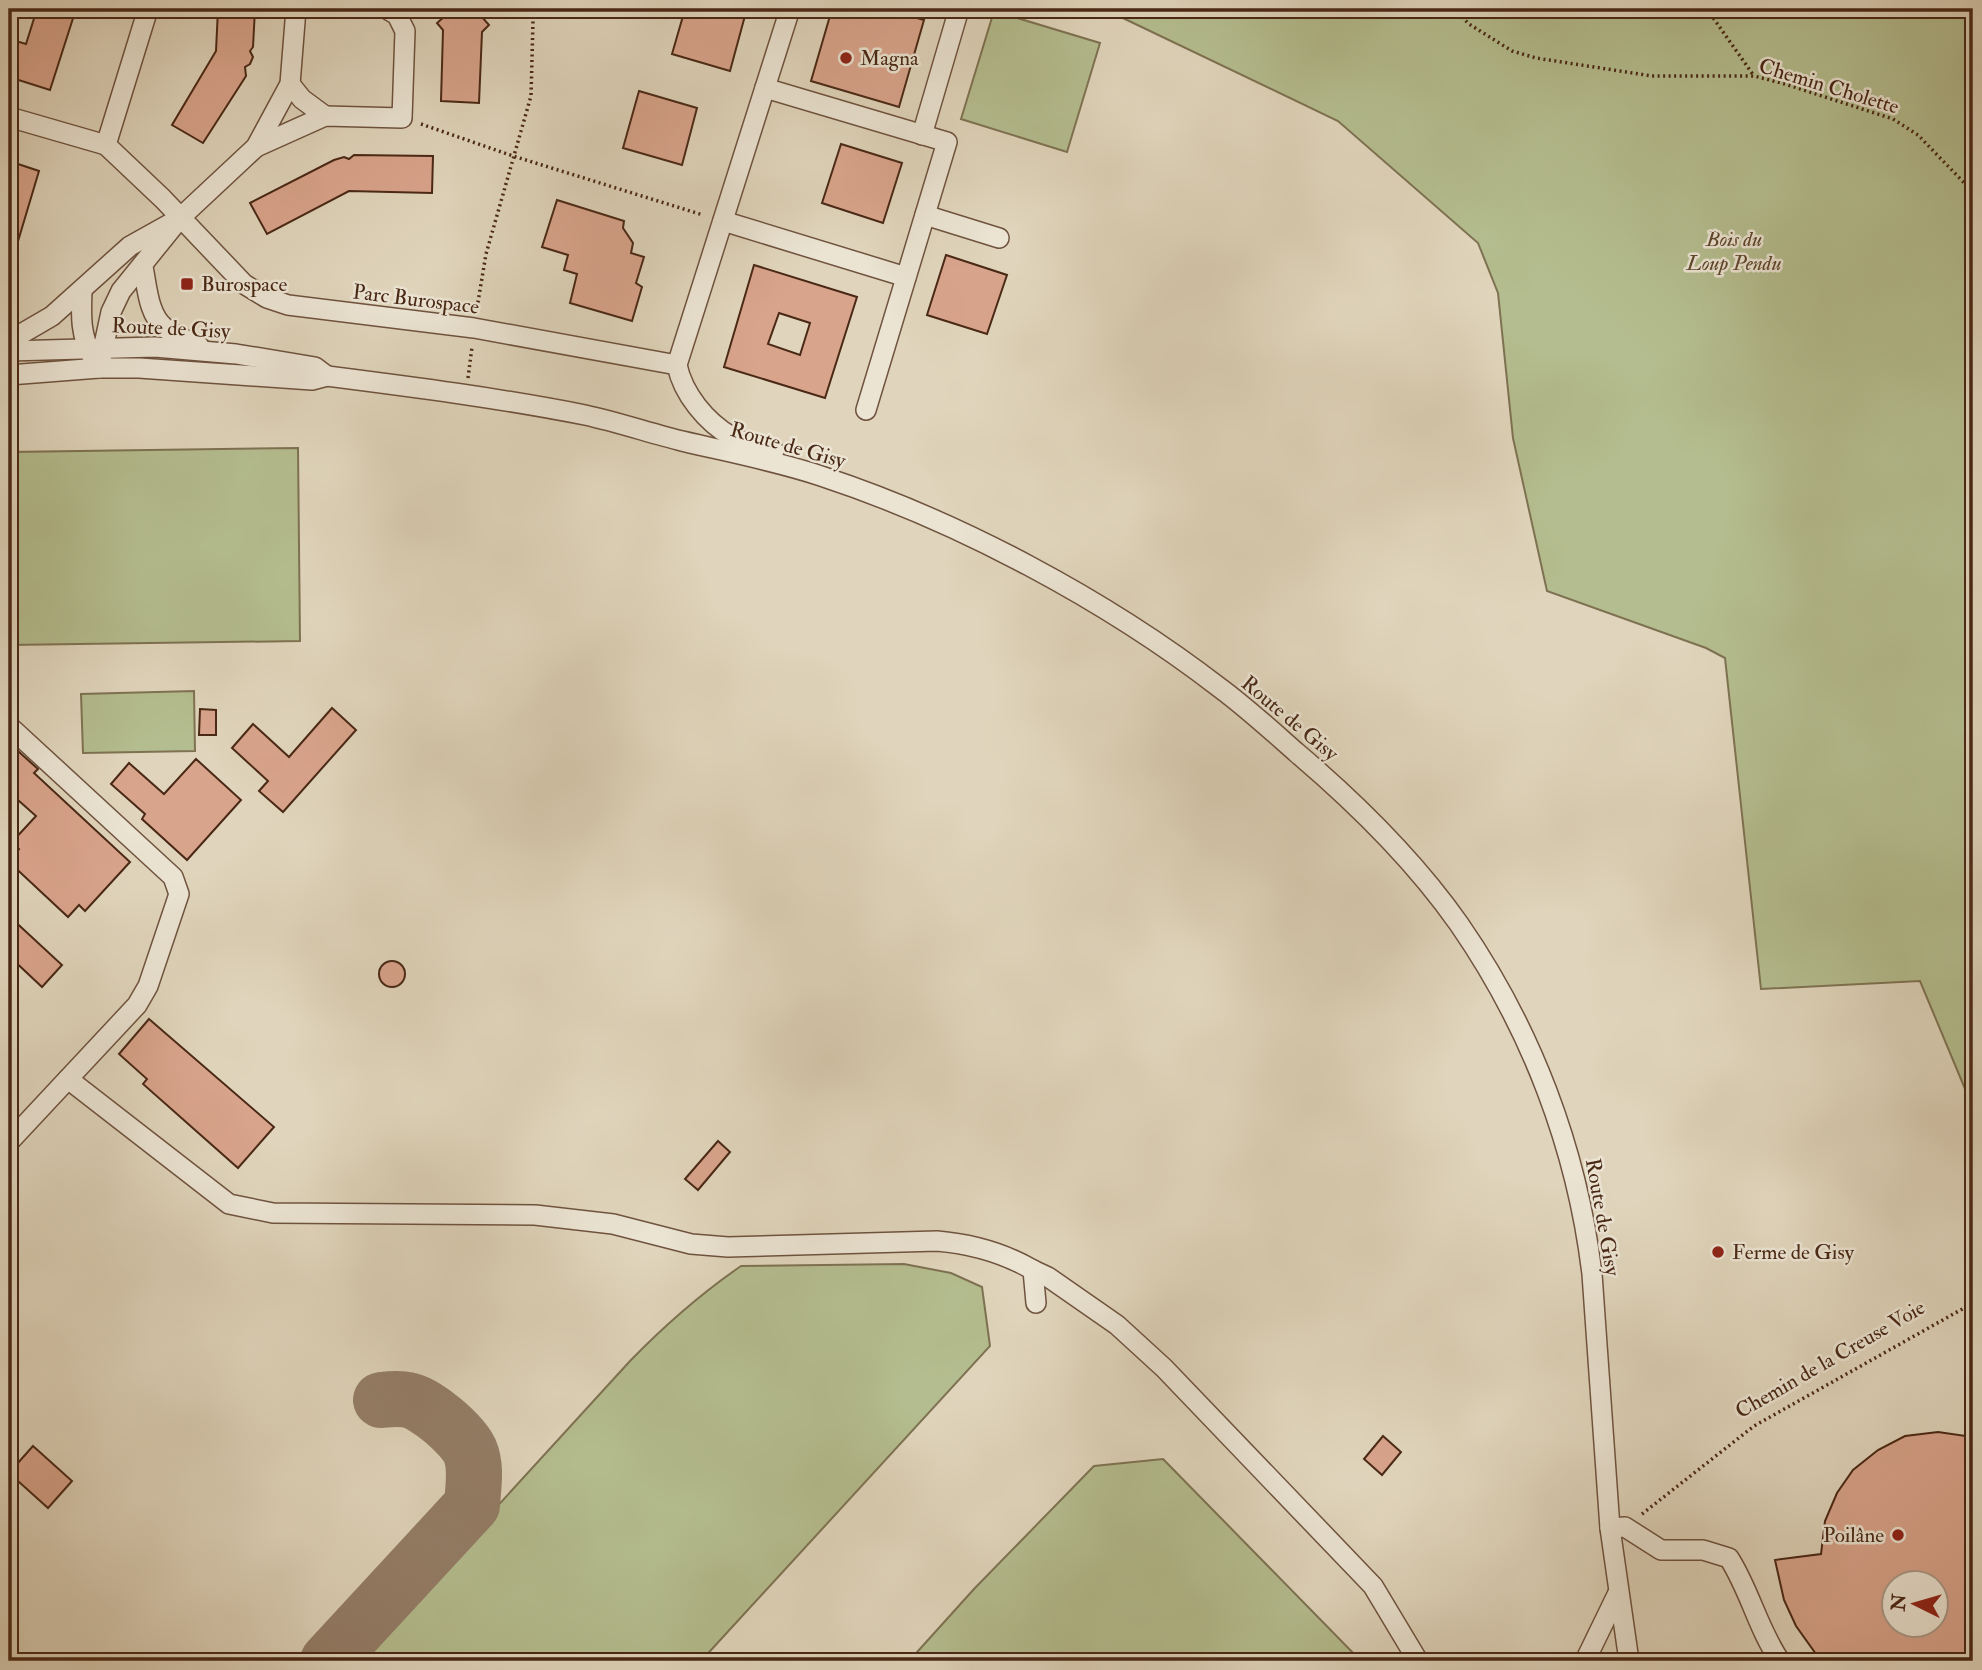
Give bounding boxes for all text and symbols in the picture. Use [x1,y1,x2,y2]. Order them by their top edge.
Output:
place label: Magna [860,45,919,72]
marker: Magna [838,50,854,66]
street label: Chemin Cholette [1755,52,1902,121]
park label: Bois du Loup Pendu [1686,226,1781,277]
place label: Burospace [201,271,287,298]
marker: Burospace [179,276,195,292]
street label: Parc Burospace [351,278,481,321]
street label: Route de Gisy [111,312,232,345]
street label: Route de Gisy [727,416,849,475]
street label: Route de Gisy [1235,670,1344,767]
street label: Route de Gisy [1579,1156,1626,1279]
place label: Ferme de Gisy [1732,1239,1855,1266]
marker: Ferme de Gisy [1710,1244,1726,1260]
street label: Chemin de la Creuse Voie [1731,1294,1930,1425]
place label: Poilâne [1823,1522,1884,1549]
marker: Poilâne [1890,1527,1906,1543]
north arrow [1881,1568,1951,1638]
text: N [1886,1592,1912,1613]

